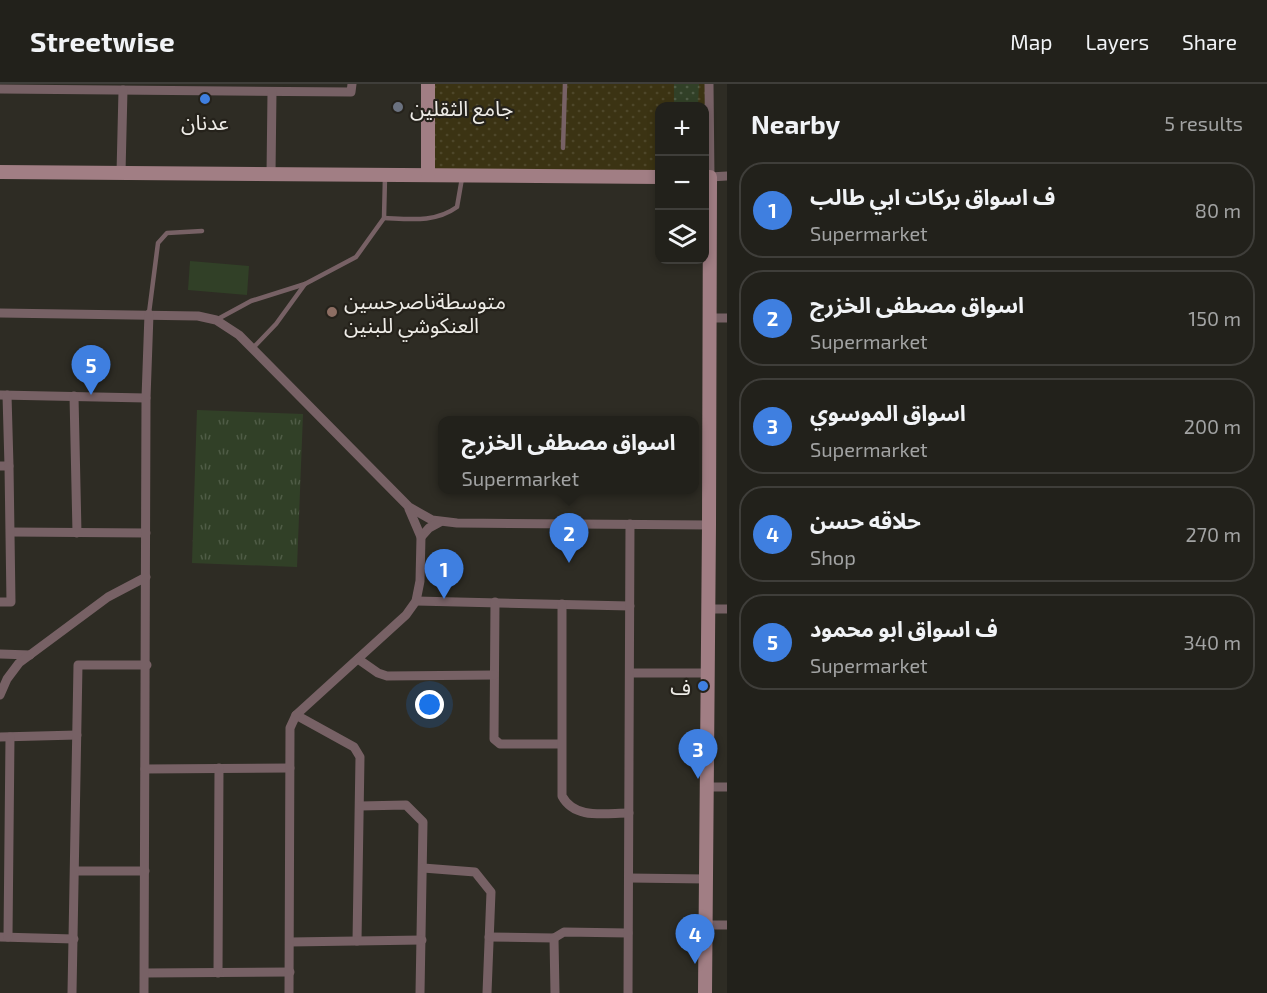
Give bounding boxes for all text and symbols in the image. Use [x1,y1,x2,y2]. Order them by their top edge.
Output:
text: Streetwise [30,24,175,58]
text: Map [1010,29,1052,54]
text: Layers [1085,29,1149,54]
text: Share [1182,29,1237,54]
marker: عدنان [198,92,212,106]
place label: جامع الثقلين [410,95,514,124]
marker: جامع الثقلين [391,100,405,114]
map controls [655,102,709,264]
button: + [655,102,709,156]
text: Nearby [751,108,840,139]
place label: عدنان [181,109,229,135]
text: 5 results [1164,111,1243,135]
button: − [655,156,709,210]
text: ف اسواق بركات ابي طالب [810,183,1055,209]
text: 1 [768,198,777,222]
text: 80 m [1195,198,1241,222]
button: layers [655,210,709,264]
text: Supermarket [810,221,928,245]
place label: متوسطةناصرحسين العنكوشي للبنين [344,288,506,341]
text: اسواق مصطفى الخزرج [810,291,1024,317]
marker: متوسطةناصرحسين العنكوشي للبنين [325,305,339,319]
text: 2 [767,306,778,330]
text: 150 m [1188,306,1241,330]
text: Supermarket [810,329,928,353]
pin: 5 [72,346,110,395]
text: اسواق الموسوي [810,399,966,425]
text: 3 [767,414,778,438]
text: 200 m [1184,414,1241,438]
popup [438,416,699,494]
text: اسواق مصطفى الخزرج [461,428,676,454]
text: Supermarket [810,437,928,461]
text: Supermarket [461,466,579,490]
text: حلاقه حسن [810,507,921,533]
pin: 2 [550,514,588,563]
text: 4 [766,522,779,546]
text: 270 m [1185,522,1241,546]
text: Shop [810,545,856,569]
pin: 1 [424,550,464,599]
text: ف اسواق ابو محمود [810,615,998,641]
text: 5 [767,630,778,654]
text: 340 m [1184,630,1241,654]
text: Supermarket [810,653,928,677]
place label: ف [670,674,691,699]
marker: ف [696,679,710,693]
your location [415,690,444,719]
pin: 3 [678,730,718,779]
pin: 4 [676,914,714,964]

